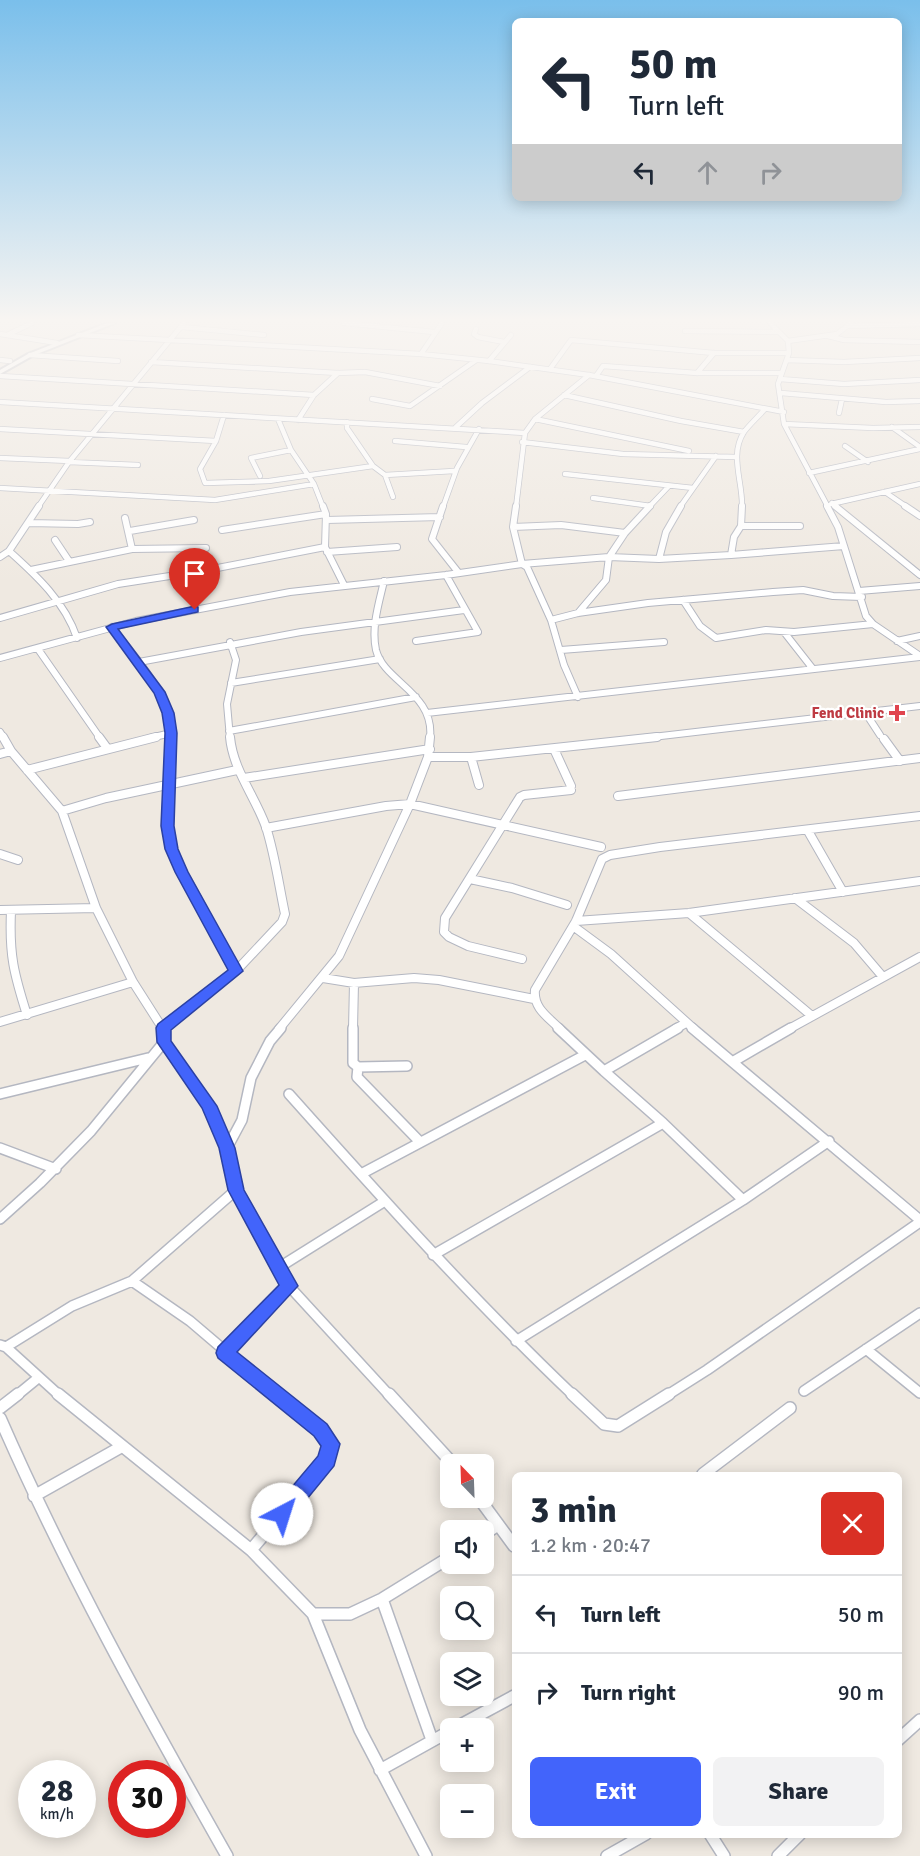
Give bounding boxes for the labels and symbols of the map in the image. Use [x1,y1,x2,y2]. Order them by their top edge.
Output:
pin [169,548,220,610]
place label: Fend Clinic [812,704,884,722]
marker: Fend Clinic [888,704,906,722]
north arrow [440,1454,494,1508]
position arrow [250,1482,314,1546]
speed limit sign: 30 [108,1760,186,1838]

